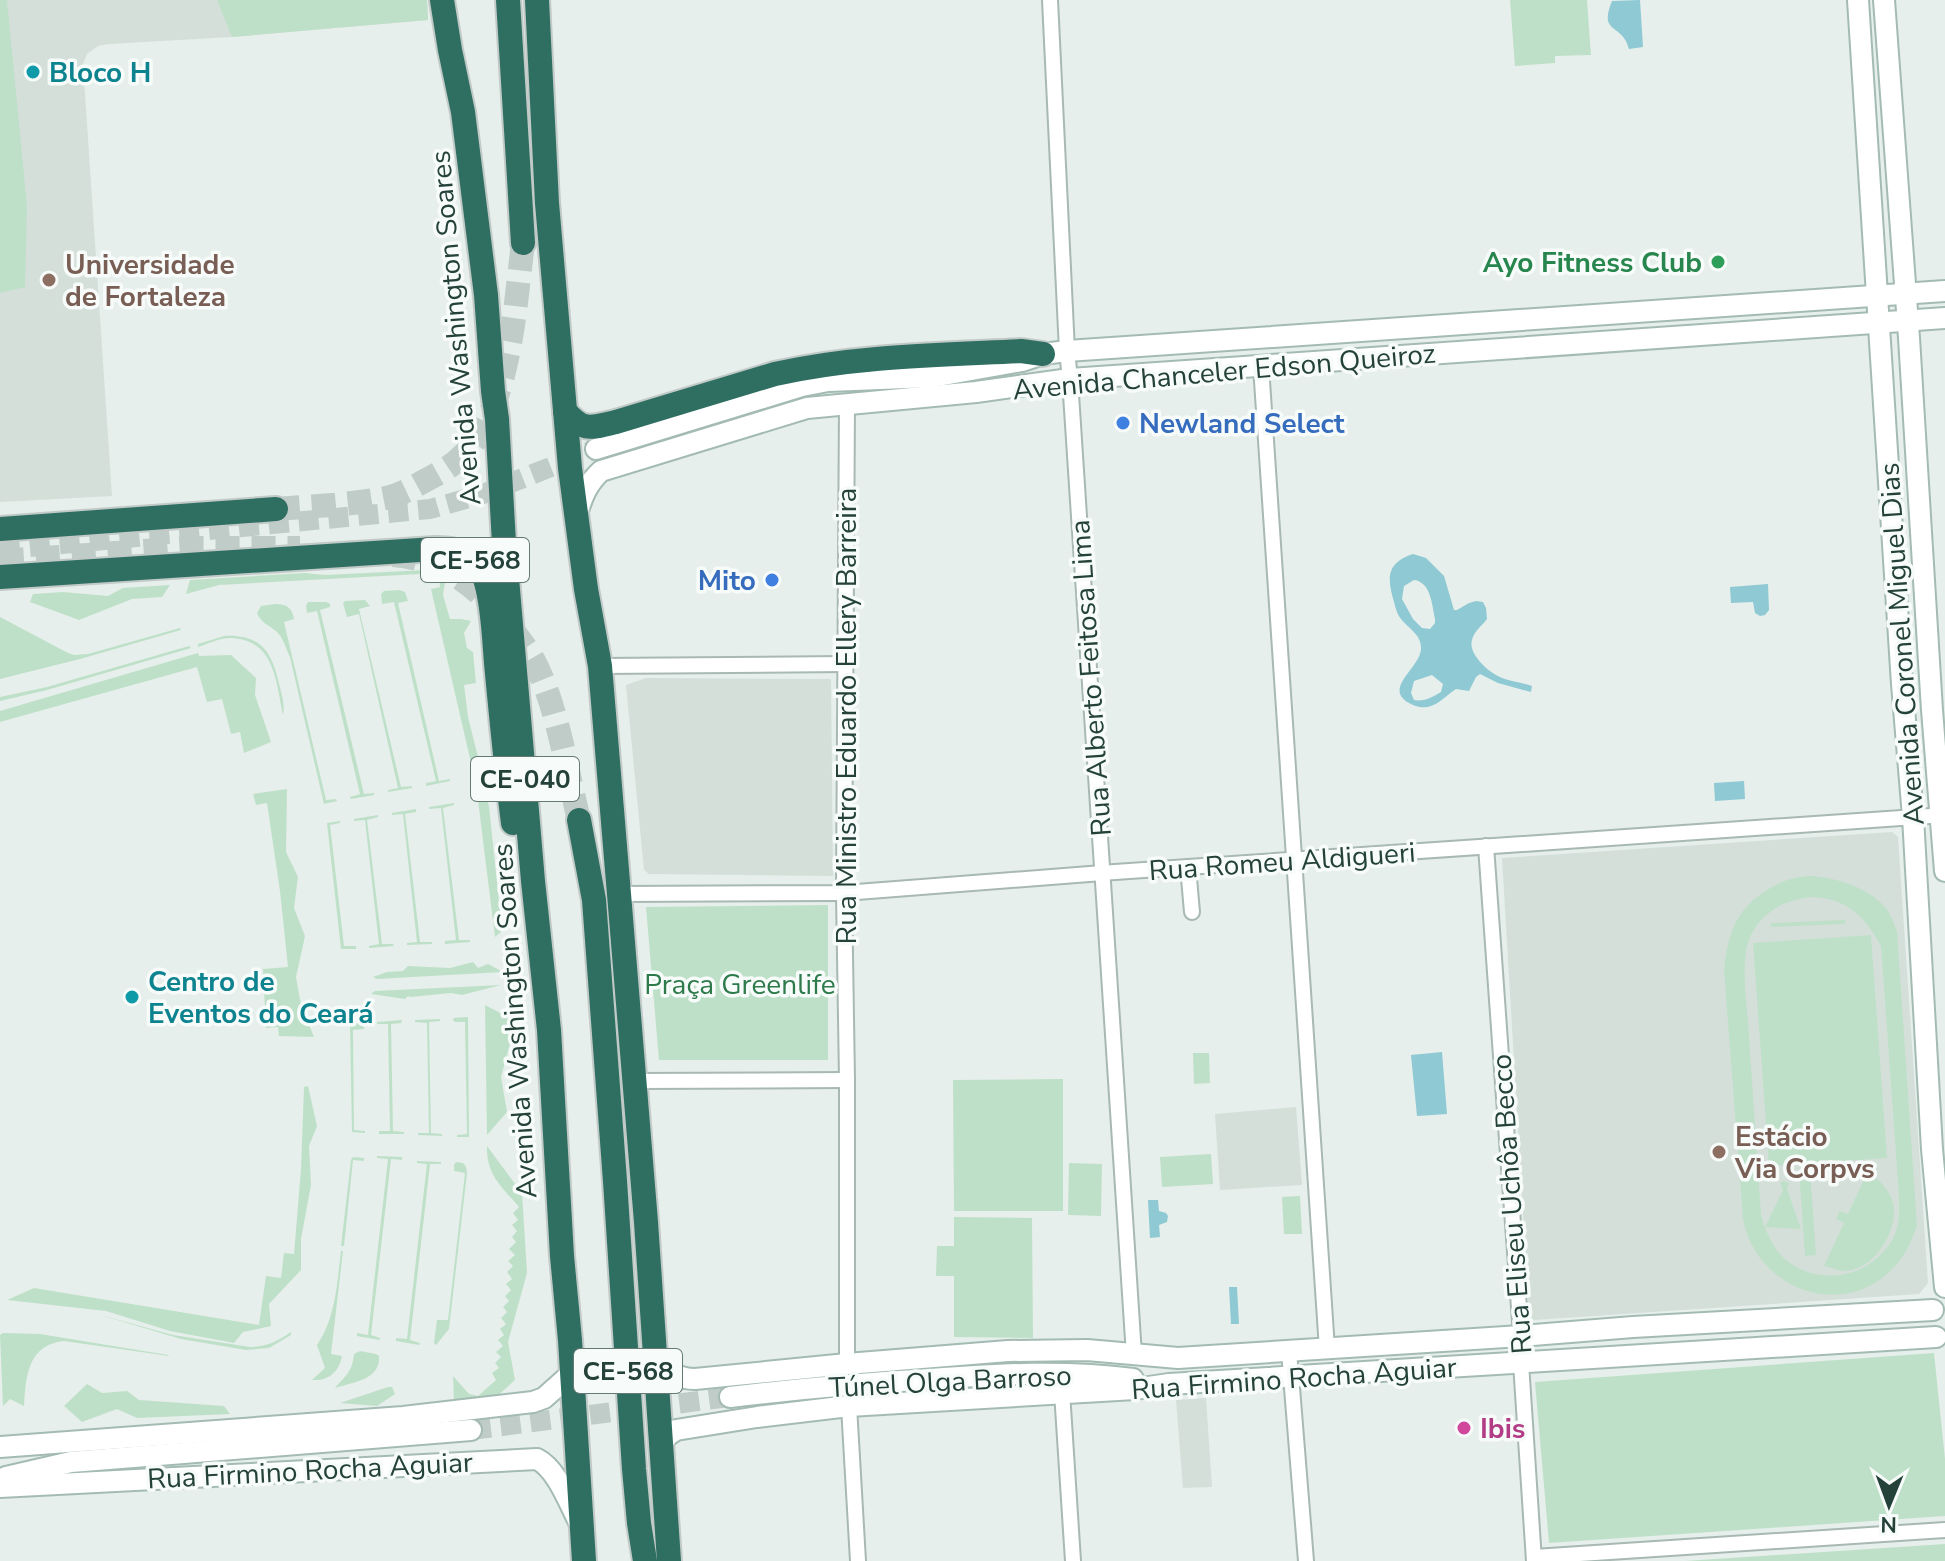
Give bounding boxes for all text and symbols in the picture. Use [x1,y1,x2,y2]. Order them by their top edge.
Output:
place label: Bloco H [49,54,151,92]
marker: Bloco H [24,63,42,81]
street label: Avenida Washington Soares [422,149,490,507]
place label: Ayo Fitness Club [1483,244,1702,282]
place label: Universidade de Fortaleza [65,246,235,316]
marker: Ayo Fitness Club [1709,253,1727,271]
marker: Universidade de Fortaleza [40,271,58,289]
street label: Avenida Chanceler Edson Queiroz [1011,335,1437,409]
place label: Newland Select [1139,405,1345,443]
marker: Newland Select [1114,414,1132,432]
street label: Avenida Coronel Miguel Dias [1870,461,1934,826]
street label: Rua Ministro Eduardo Ellery Barreira [828,488,866,944]
street label: Rua Alberto Feitosa Lima [1061,518,1121,837]
road number: CE-568 [421,538,529,582]
place label: Mito [698,562,756,600]
marker: Mito [763,571,781,589]
road number: CE-040 [471,757,579,801]
street label: Rua Romeu Aldigueri [1147,834,1417,890]
street label: Avenida Washington Soares [484,842,546,1200]
place label: Centro de Eventos do Ceará [148,963,374,1033]
park label: Praça Greenlife [644,966,836,1004]
marker: Centro de Eventos do Ceará [123,988,141,1006]
street label: Rua Eliseu Uchôa Becco [1483,1053,1541,1355]
place label: Estácio Via Corpvs [1734,1118,1875,1188]
marker: Estácio Via Corpvs [1710,1143,1728,1161]
road number: CE-568 [574,1349,682,1393]
street label: Rua Firmino Rocha Aguiar [1130,1349,1458,1409]
street label: Túnel Olga Barroso [828,1357,1072,1407]
place label: Ibis [1480,1410,1525,1448]
marker: Ibis [1455,1419,1473,1437]
street label: Rua Firmino Rocha Aguiar [146,1443,474,1499]
north arrow [1849,1465,1929,1545]
text: N [1880,1509,1897,1539]

